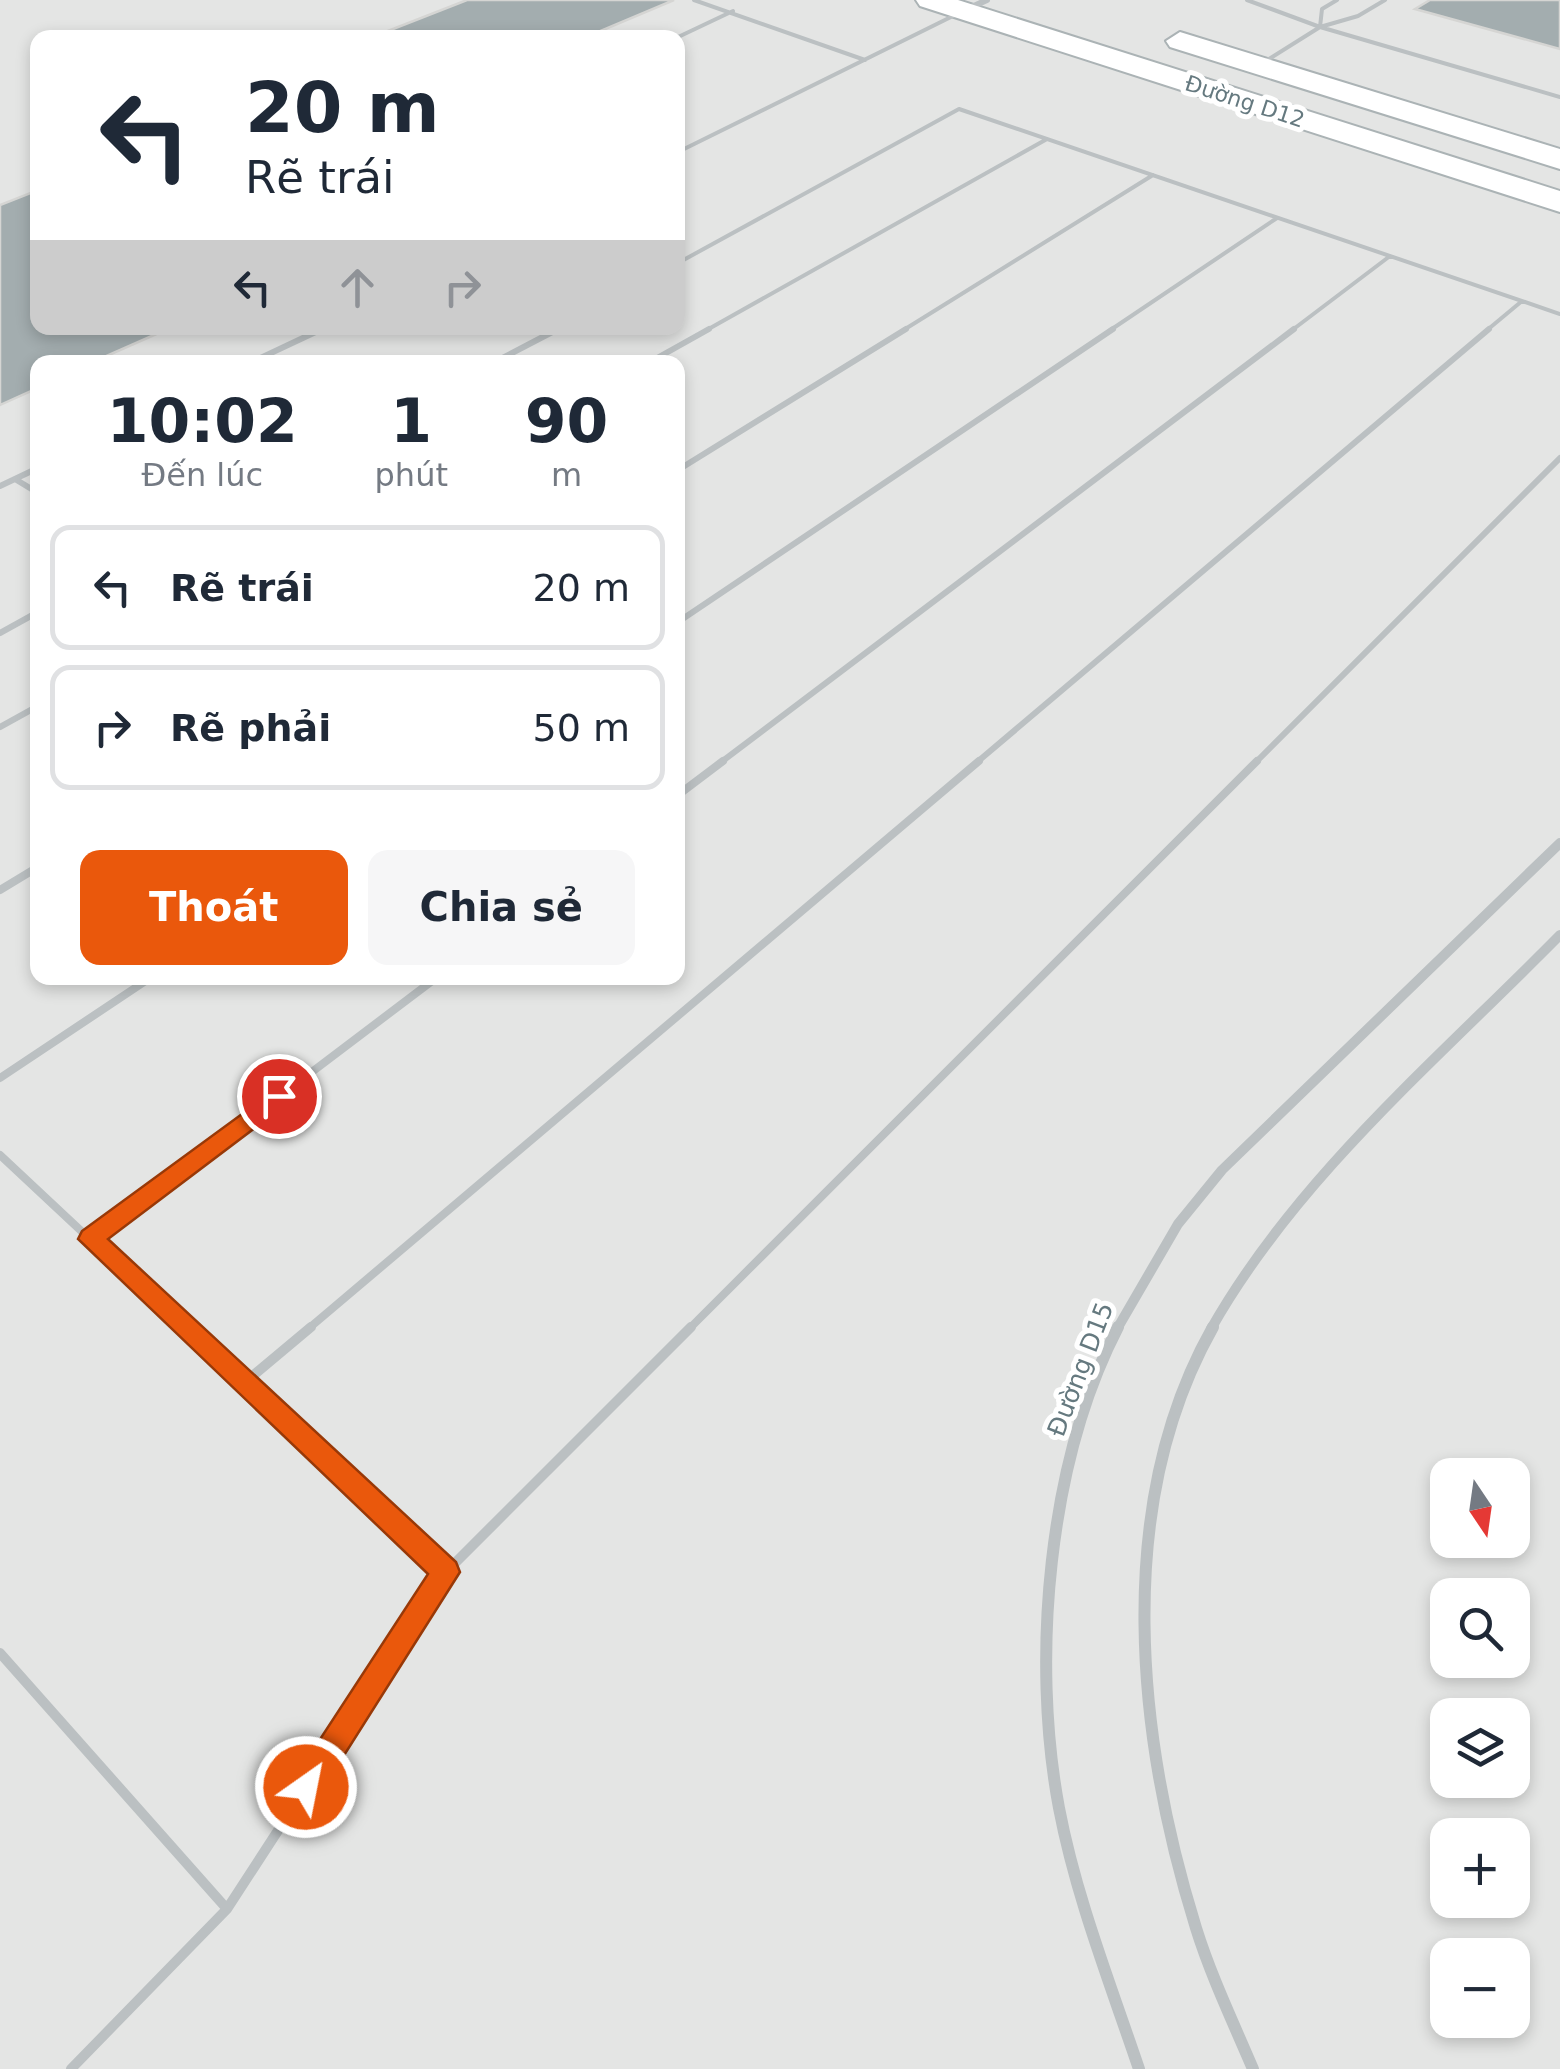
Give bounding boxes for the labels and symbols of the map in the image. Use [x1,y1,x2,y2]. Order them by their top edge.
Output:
street label: Đường D12 [1182,70,1308,133]
pin [237,1054,322,1139]
street label: Đường D15 [1042,1298,1119,1440]
north arrow [1430,1458,1530,1558]
position arrow [254,1735,358,1839]

